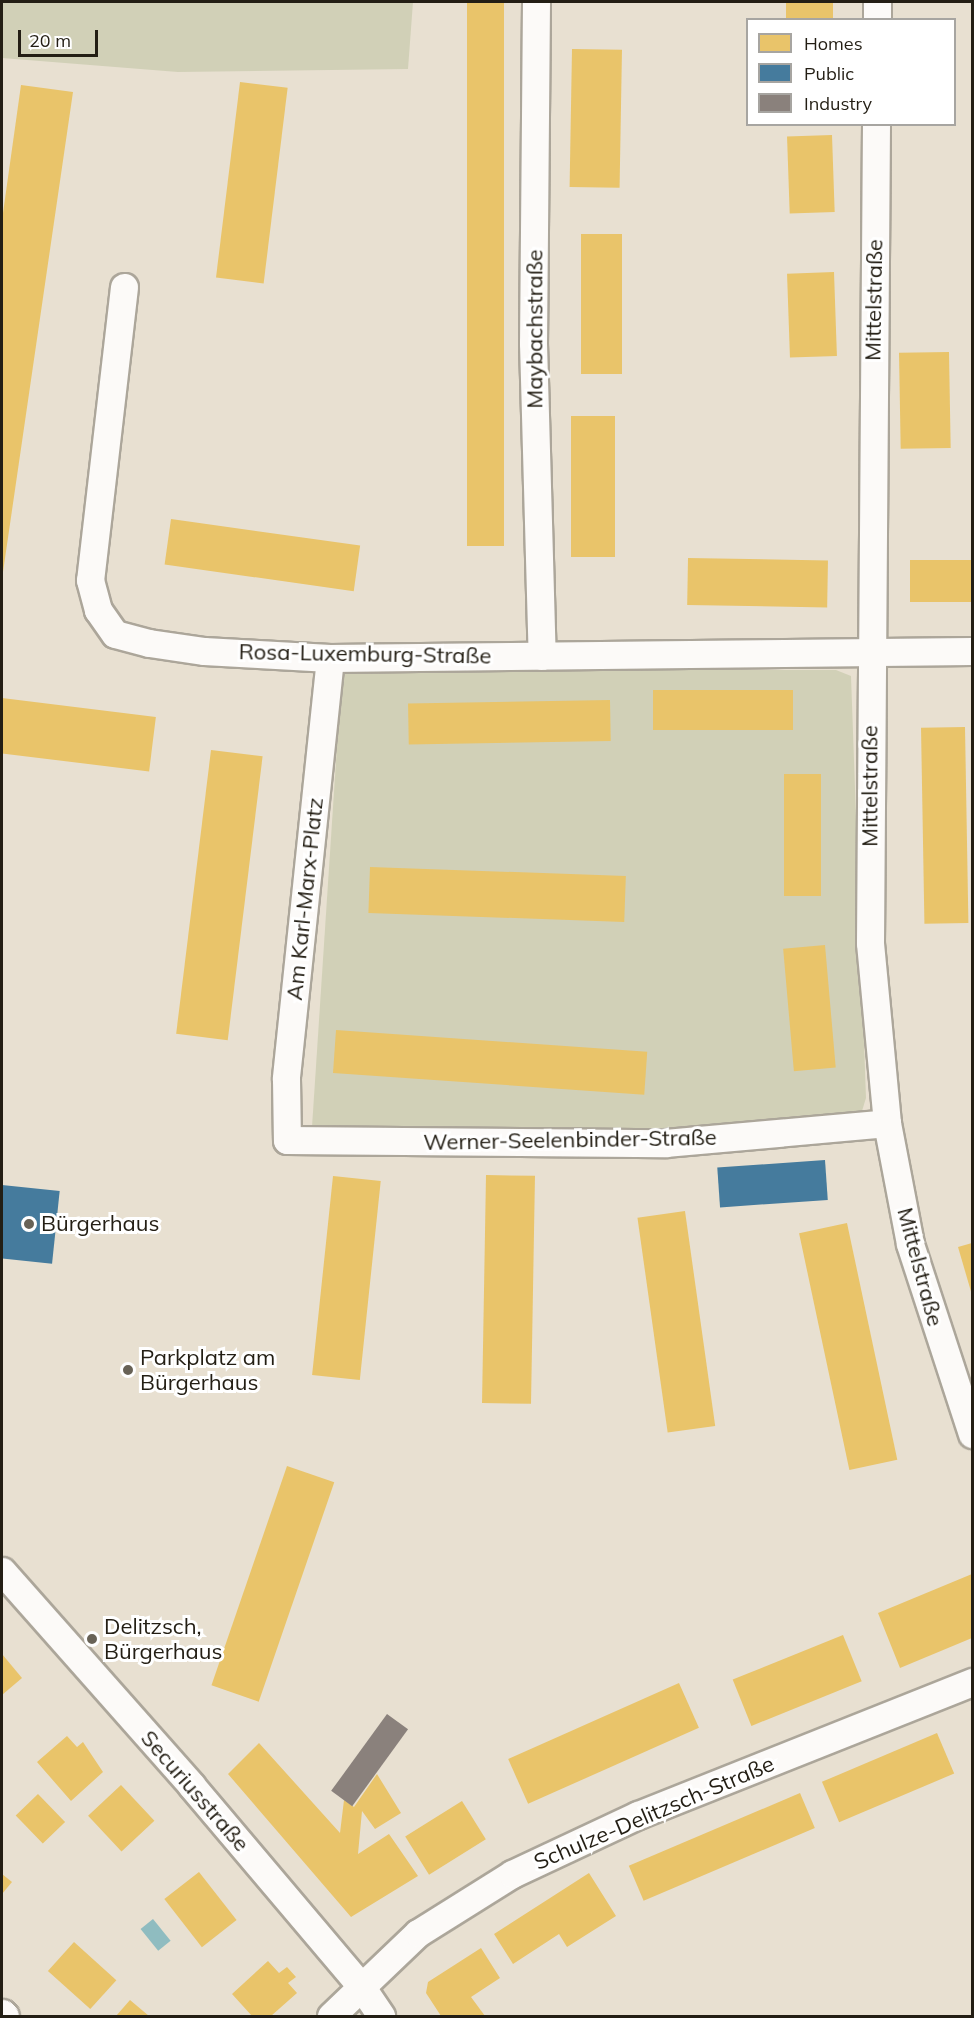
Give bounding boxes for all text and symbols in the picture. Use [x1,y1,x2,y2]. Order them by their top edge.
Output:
scale bar [21,18,100,56]
legend [746,18,956,126]
text: 20 m [29,29,71,52]
text: Homes [804,32,863,55]
text: Public [804,62,854,85]
text: Industry [804,92,872,115]
street label: Mittelstraße [860,239,888,361]
street label: Maybachstraße [522,249,548,409]
street label: Rosa-Luxemburg-Straße [238,639,492,669]
street label: Mittelstraße [857,725,883,847]
street label: Am Karl-Marx-Platz [281,796,329,1002]
street label: Werner-Seelenbinder-Straße [423,1124,717,1156]
street label: Mittelstraße [891,1205,949,1329]
place label: Bürgerhaus [41,1211,159,1237]
marker: Bürgerhaus [22,1217,36,1231]
place label: Parkplatz am Bürgerhaus [140,1344,275,1396]
marker: Parkplatz am Bürgerhaus [121,1363,135,1377]
place label: Delitzsch, Bürgerhaus [104,1613,222,1664]
marker: Delitzsch, Bürgerhaus [85,1632,99,1646]
street label: Securiusstraße [135,1725,255,1857]
street label: Schulze-Delitzsch-Straße [530,1750,778,1876]

